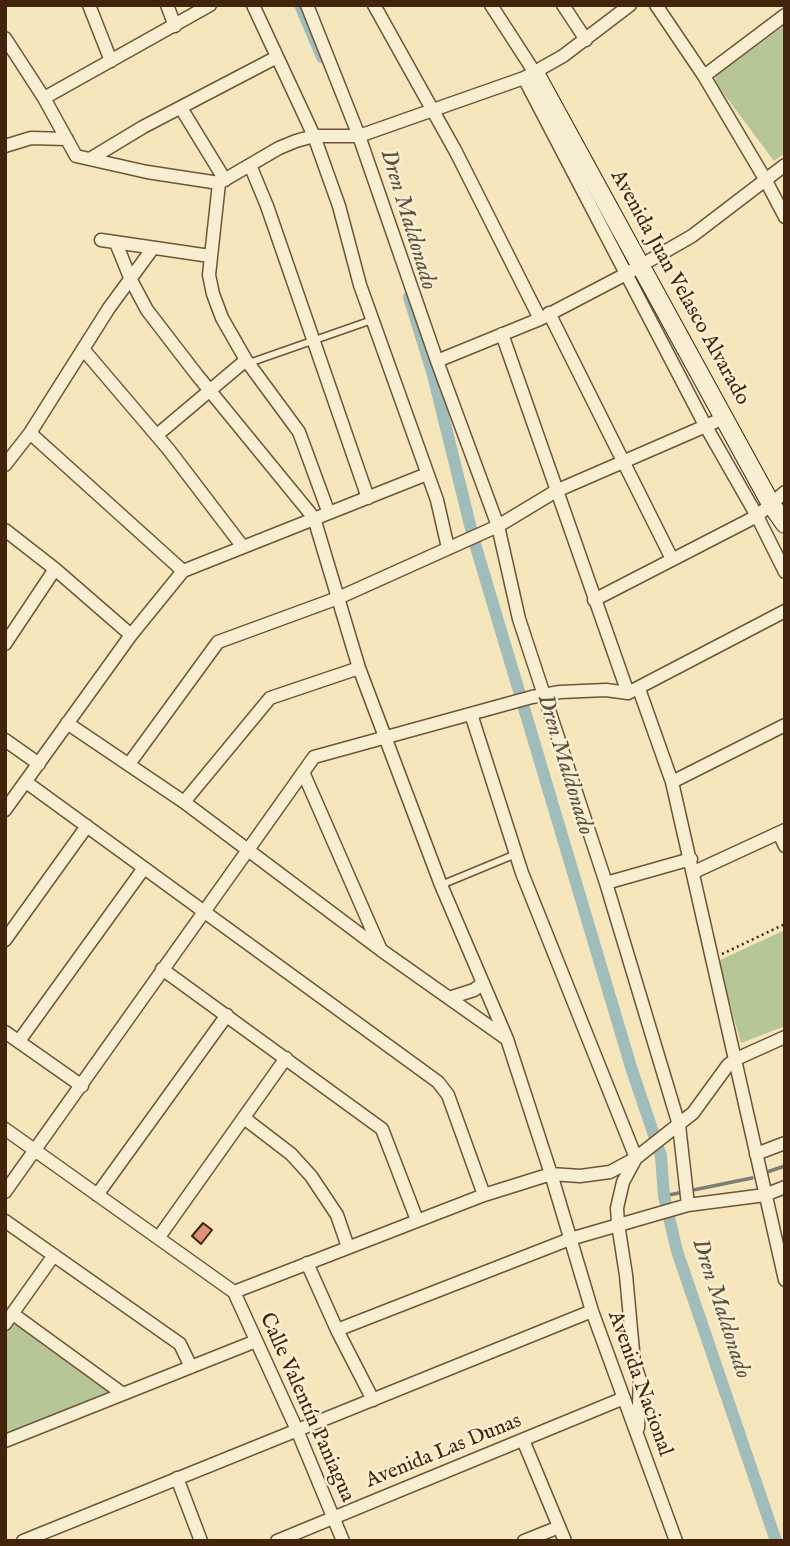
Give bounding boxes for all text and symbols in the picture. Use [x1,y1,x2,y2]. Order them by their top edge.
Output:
water label: Dren Maldonado [373,146,441,294]
street label: Avenida Juan Velasco Alvarado [604,166,754,410]
water label: Dren Maldonado [530,691,598,839]
water label: Dren Maldonado [684,1236,756,1382]
street label: Avenida Nacional [601,1308,677,1460]
street label: Calle Valentín Paniagua [253,1309,359,1507]
street label: Avenida Las Dunas [363,1409,525,1495]

